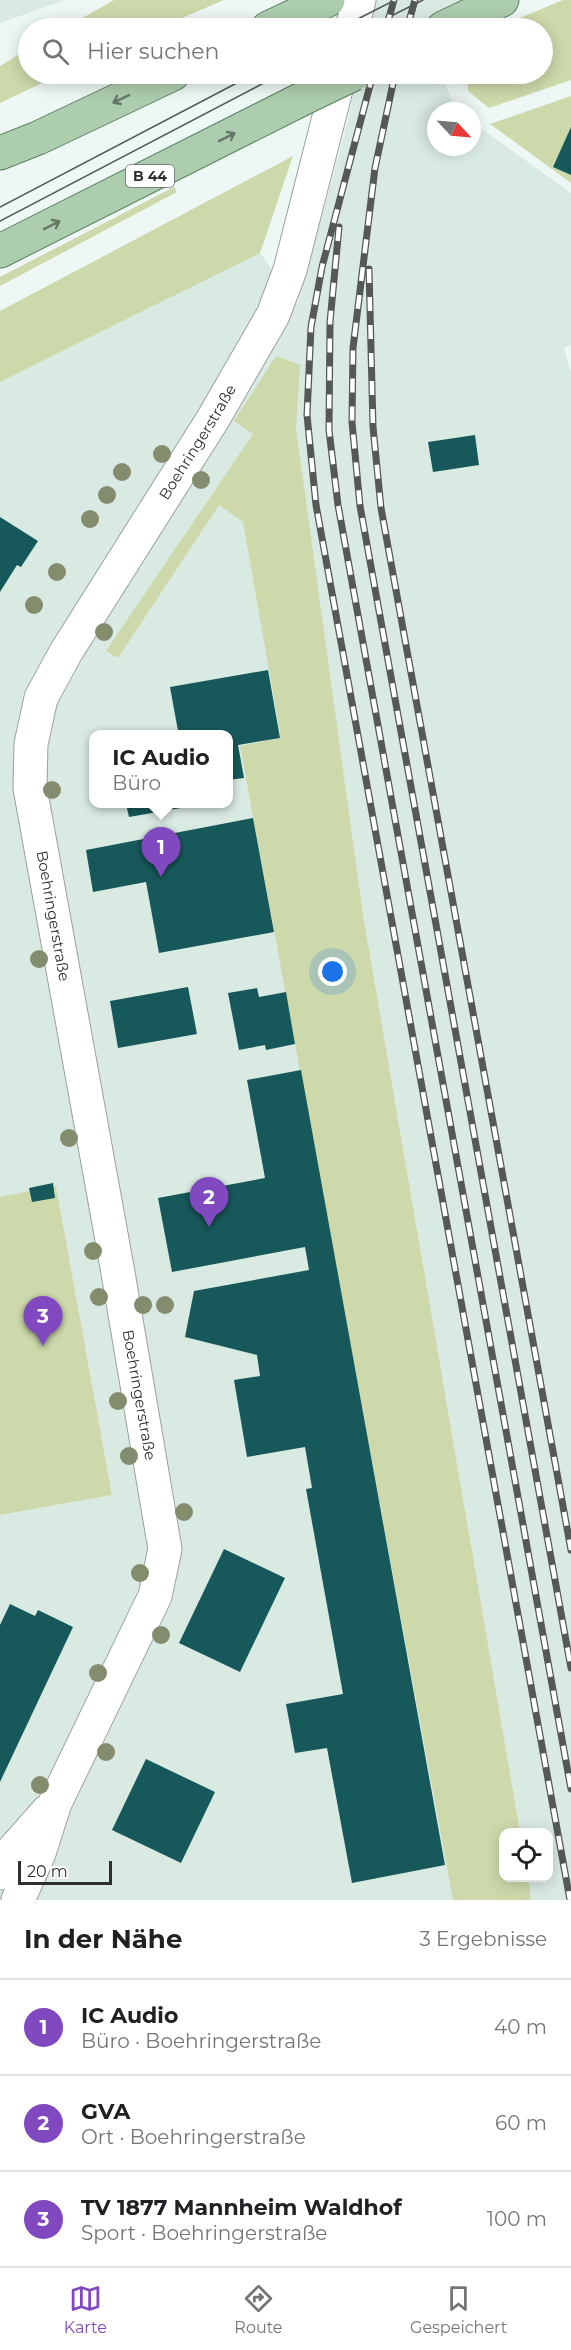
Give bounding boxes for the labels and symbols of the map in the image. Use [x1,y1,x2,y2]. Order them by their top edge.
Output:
one-way arrow [112,93,130,105]
north arrow [427,102,481,156]
one-way arrow [217,131,235,143]
road number: B 44 [126,165,174,187]
one-way arrow [43,219,61,230]
street label: Boehringerstraße [154,381,240,503]
pin: 1 [142,828,180,877]
street label: Boehringerstraße [33,849,74,983]
your location [318,957,347,986]
pin: 2 [190,1178,228,1227]
pin: 3 [24,1296,63,1346]
street label: Boehringerstraße [119,1328,160,1462]
scale bar [18,1858,112,1886]

